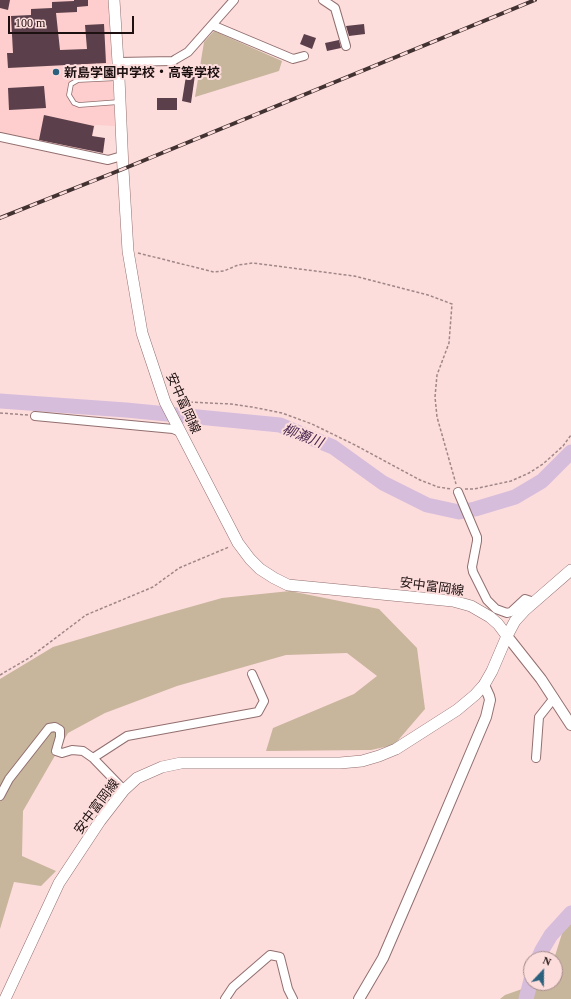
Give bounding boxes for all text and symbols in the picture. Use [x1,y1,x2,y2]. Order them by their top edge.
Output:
scale bar [10,8,136,34]
text: 100 m [15,16,45,30]
place label: 新島学園中学校・高等学校 [64,64,220,80]
marker: 新島学園中学校・高等学校 [51,67,61,77]
street label: 安中富岡線 [164,370,204,436]
water label: 柳瀬川 [280,420,326,450]
street label: 安中富岡線 [399,574,465,598]
street label: 安中富岡線 [70,775,122,837]
north arrow [523,951,563,991]
text: N [541,954,553,968]

